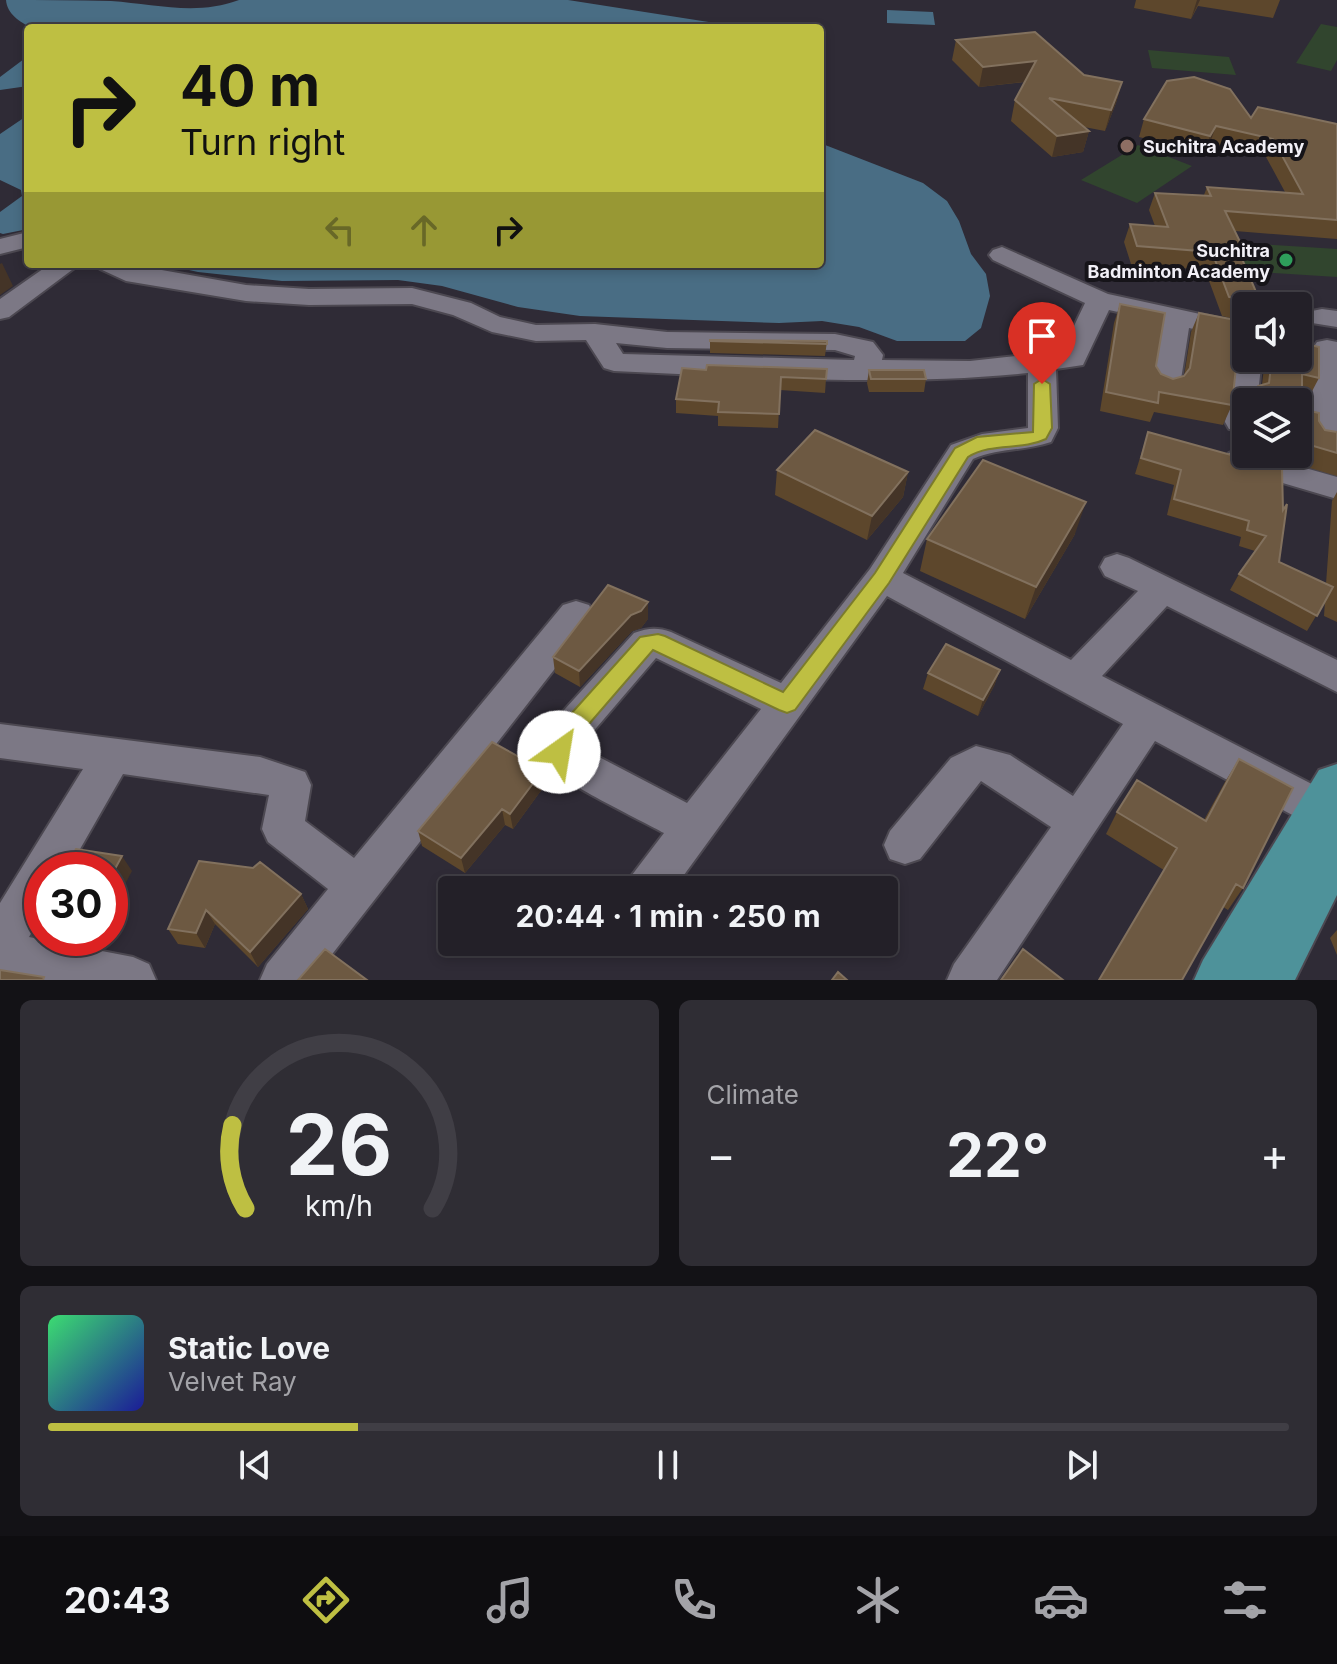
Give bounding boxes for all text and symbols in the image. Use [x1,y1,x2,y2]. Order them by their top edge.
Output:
text: 40 m [180,52,320,120]
icon: right [48,56,152,160]
text: Turn right [180,120,345,164]
place label: Suchitra Academy [1143,136,1304,157]
marker: Suchitra Academy [1118,137,1136,155]
icon: left [318,208,362,252]
icon: ahead [402,208,446,252]
icon: right [486,208,530,252]
place label: Suchitra Badminton Academy [1088,240,1270,282]
marker: Suchitra Badminton Academy [1277,251,1295,269]
map controls [1232,292,1312,468]
button: sound [1232,292,1312,372]
pin [1008,302,1076,384]
icon: arrive [1020,314,1064,358]
button: layers [1232,388,1312,468]
position arrow [517,710,601,794]
speed limit sign: 30 [24,852,128,956]
text: 20:44 · 1 min · 250 m [515,898,821,934]
text: Climate [707,1079,799,1110]
text: 26 [286,1094,392,1195]
text: 22° [946,1119,1049,1191]
text: − [707,1128,736,1182]
text: + [1260,1128,1289,1182]
text: km/h [305,1188,373,1223]
text: Static Love [168,1330,330,1366]
text: Velvet Ray [168,1366,297,1397]
icon: previous [233,1443,277,1487]
icon: pause [646,1443,690,1487]
icon: next [1060,1443,1104,1487]
icon: directions [298,1572,354,1628]
icon: music [482,1572,538,1628]
icon: phone [666,1572,722,1628]
icon: climate [850,1572,906,1628]
icon: car [1033,1572,1089,1628]
icon: filters [1217,1572,1273,1628]
text: 20:43 [64,1578,170,1622]

